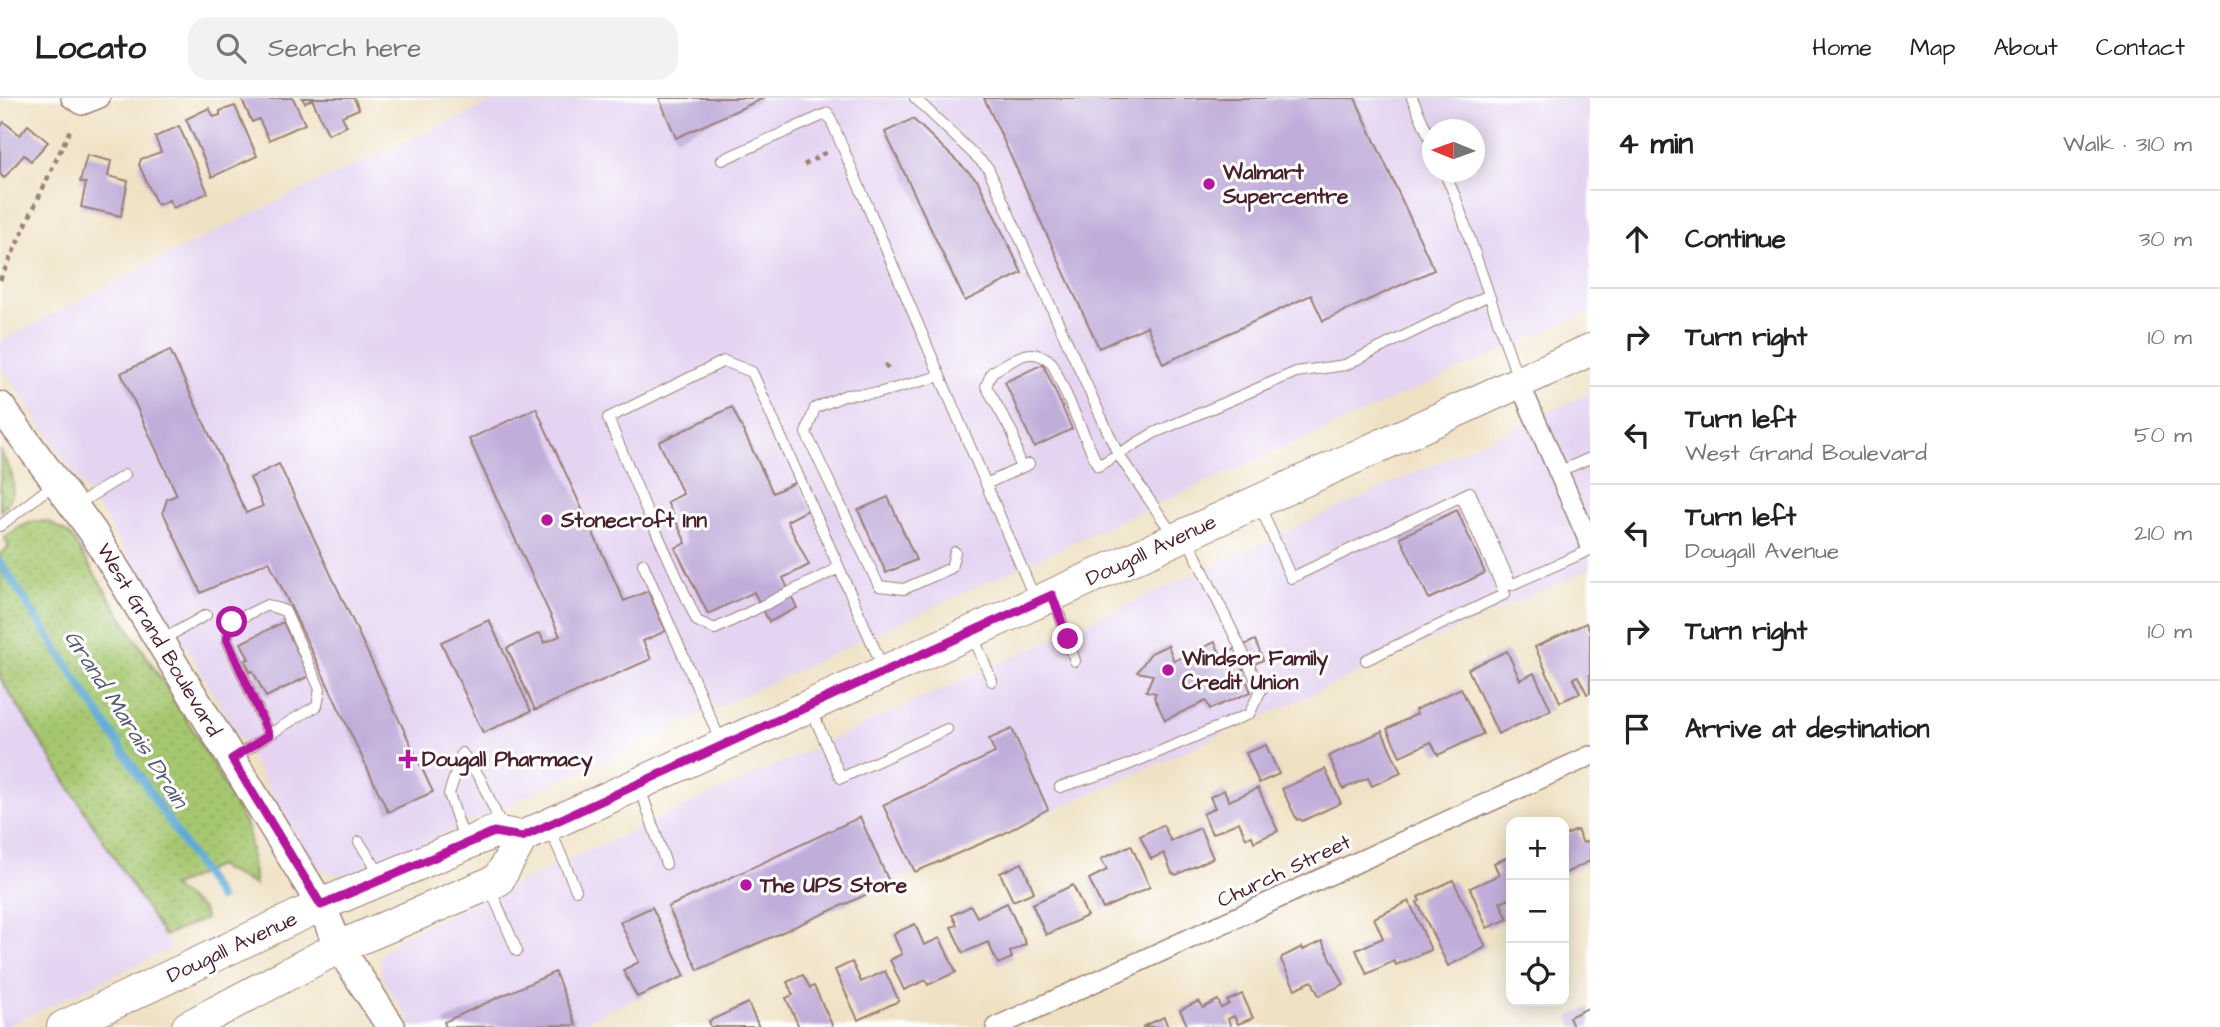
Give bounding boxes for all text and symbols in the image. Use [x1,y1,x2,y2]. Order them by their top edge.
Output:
search box [188,17,678,80]
text: Locato [35,25,146,71]
icon: search [212,29,250,67]
text: Search here [268,30,421,66]
text: Home [1812,31,1872,65]
text: Map [1910,31,1955,65]
text: About [1993,31,2058,65]
text: Contact [2096,31,2185,65]
north arrow [1422,119,1485,182]
text: 4 min [1618,123,1693,165]
text: Walk · 310 m [2063,128,2192,160]
place label: Walmart Supercentre [1222,158,1349,212]
marker: Walmart Supercentre [1201,176,1217,192]
icon: ahead [1618,220,1656,258]
text: Continue [1685,221,1786,257]
text: 30 m [2139,223,2192,255]
icon: right [1618,318,1656,356]
text: Turn right [1685,319,1807,355]
text: 10 m [2147,321,2192,353]
text: Turn left [1685,401,1796,437]
icon: left [1618,416,1656,454]
text: 50 m [2134,419,2192,451]
text: West Grand Boulevard [1685,437,1927,469]
text: Turn left [1685,499,1796,535]
place label: Stonecroft Inn [560,506,707,535]
street label: Dougall Avenue [1081,507,1222,595]
marker: Stonecroft Inn [539,512,555,528]
icon: left [1618,514,1656,552]
text: 210 m [2134,517,2192,549]
text: Dougall Avenue [1685,535,1839,567]
street label: West Grand Boulevard [90,538,228,742]
route start [216,606,247,637]
icon: right [1618,612,1656,650]
text: Turn right [1685,613,1807,649]
text: 10 m [2147,615,2192,647]
route end [1052,623,1083,654]
water label: Grand Marais Drain [56,624,197,816]
place label: Windsor Family Credit Union [1181,644,1329,697]
marker: Windsor Family Credit Union [1160,662,1176,678]
icon: arrive [1618,710,1656,748]
text: Arrive at destination [1685,711,1930,747]
place label: Dougall Pharmacy [422,745,593,777]
marker: Dougall Pharmacy [400,751,416,767]
map controls [1506,817,1569,1006]
button: + [1506,817,1569,880]
street label: Church Street [1212,827,1356,915]
place label: The UPS Store [759,871,908,900]
marker: The UPS Store [738,877,754,893]
button: − [1506,880,1569,943]
street label: Dougall Avenue [162,904,303,992]
button: locate [1506,943,1569,1006]

